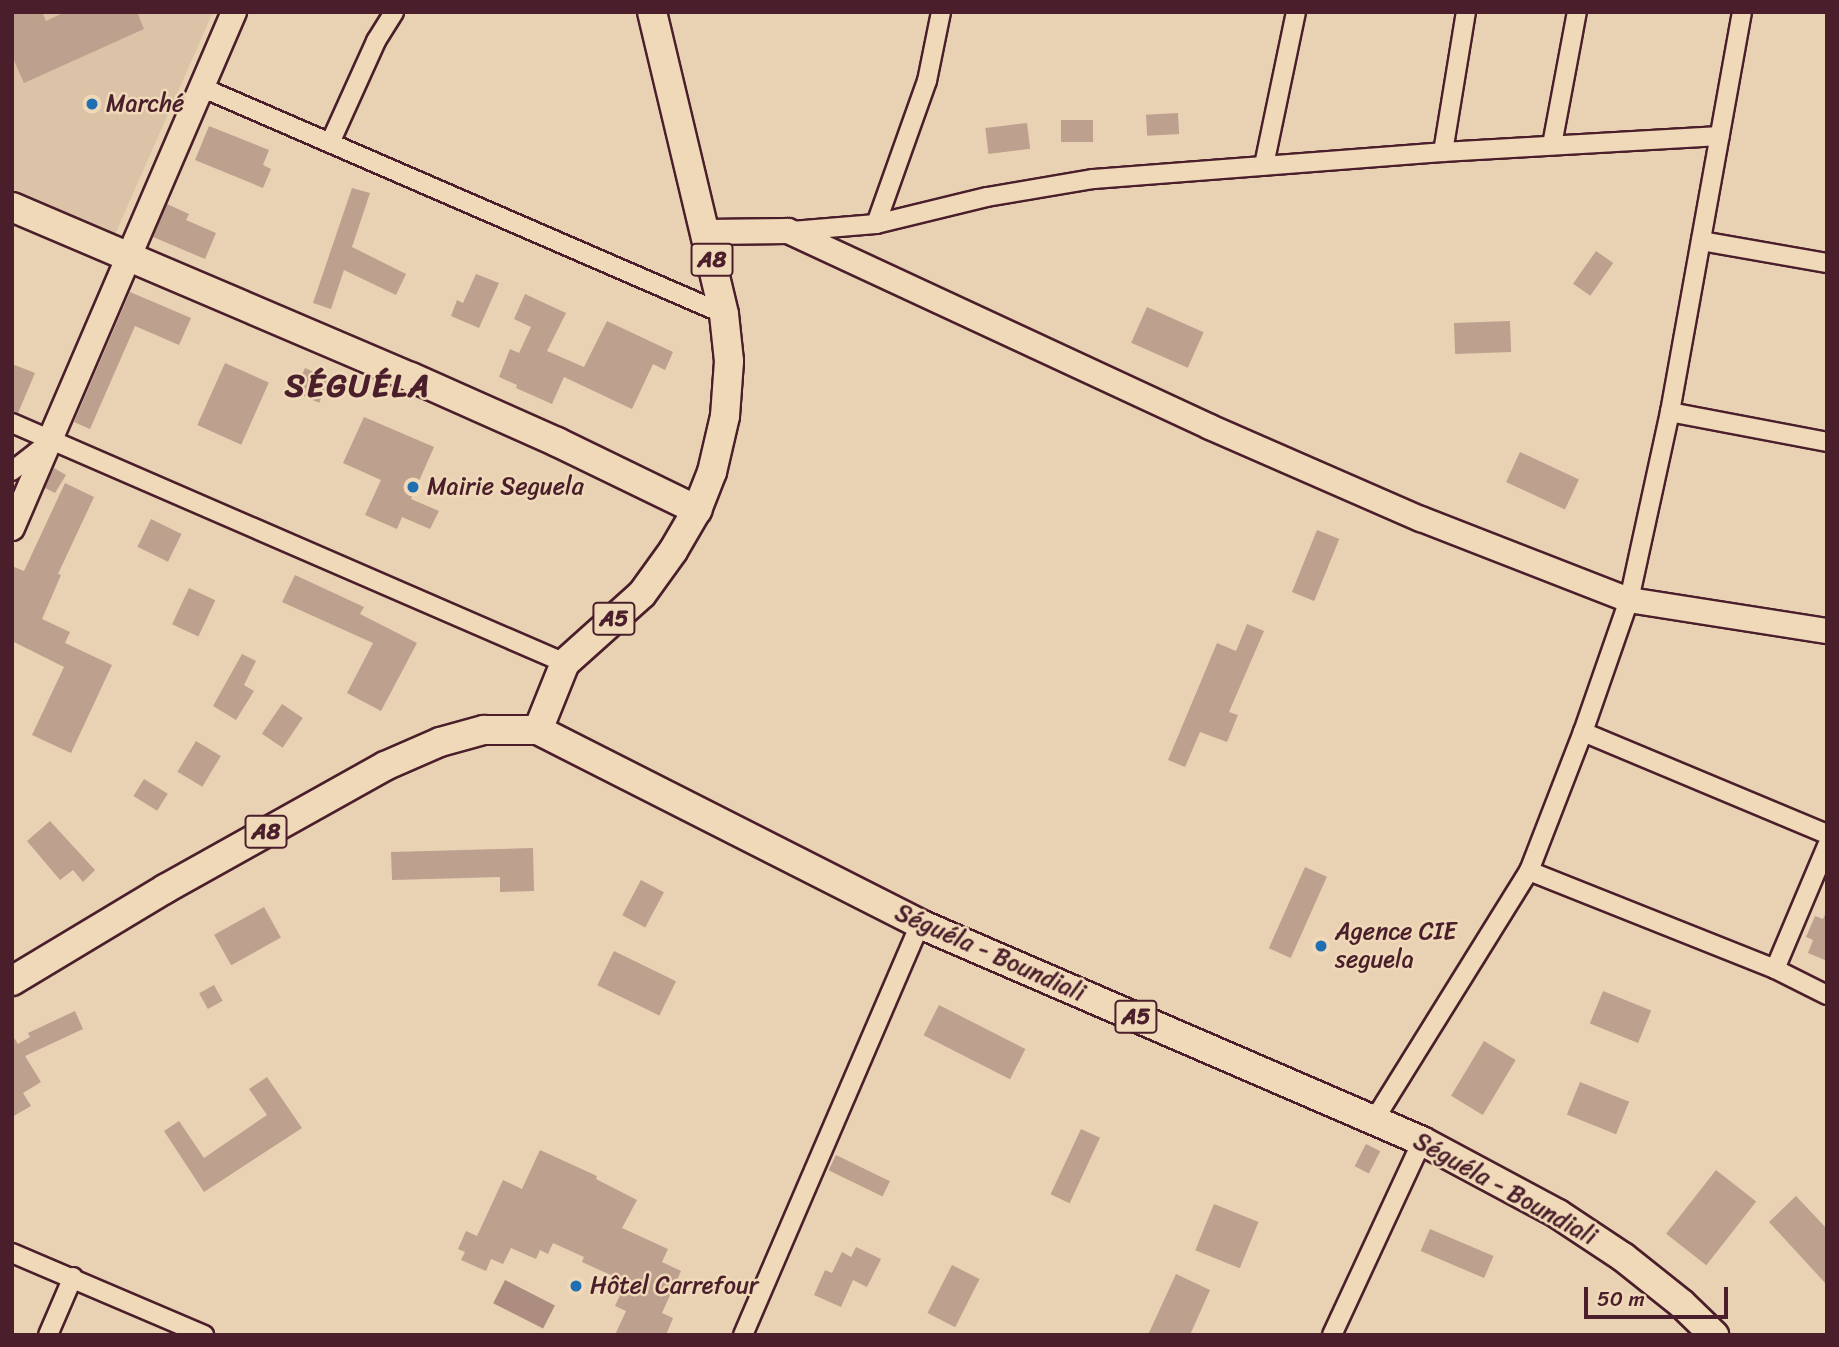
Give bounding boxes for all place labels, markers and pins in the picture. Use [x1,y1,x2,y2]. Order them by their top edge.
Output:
place label: Marché [106,90,184,118]
marker: Marché [84,96,100,112]
place label: Mairie Seguela [427,473,583,501]
marker: Mairie Seguela [405,479,421,495]
place label: Agence CIE seguela [1335,918,1456,974]
marker: Agence CIE seguela [1313,938,1329,954]
place label: Hôtel Carrefour [590,1272,759,1300]
marker: Hôtel Carrefour [568,1278,584,1294]

